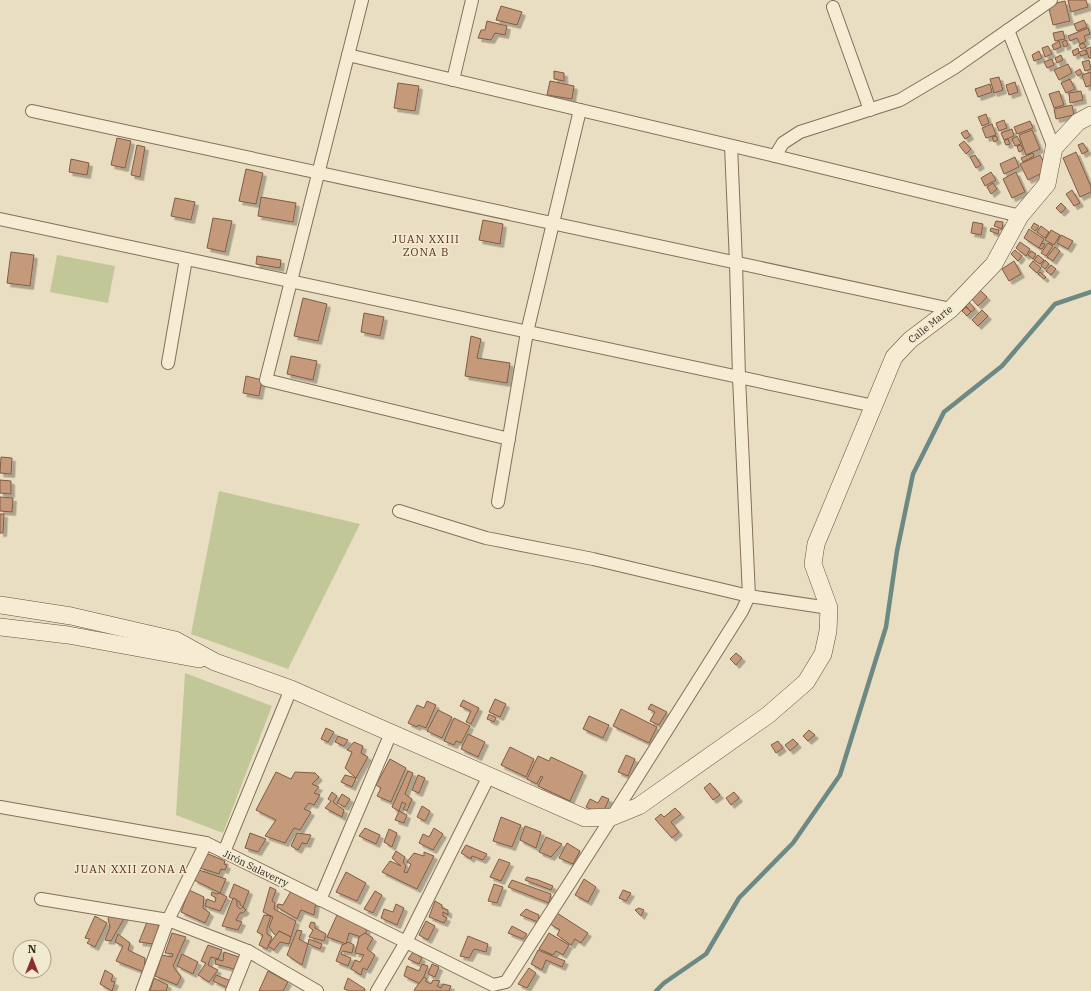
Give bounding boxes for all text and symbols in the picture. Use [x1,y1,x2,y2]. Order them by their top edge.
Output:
district label: JUAN XXIII ZONA B [392,232,460,259]
street label: Calle Marte [906,303,955,346]
street label: Jirón Salaverry [221,847,291,890]
district label: JUAN XXII ZONA A [74,862,188,876]
north arrow [12,939,52,979]
text: N [28,942,37,956]

